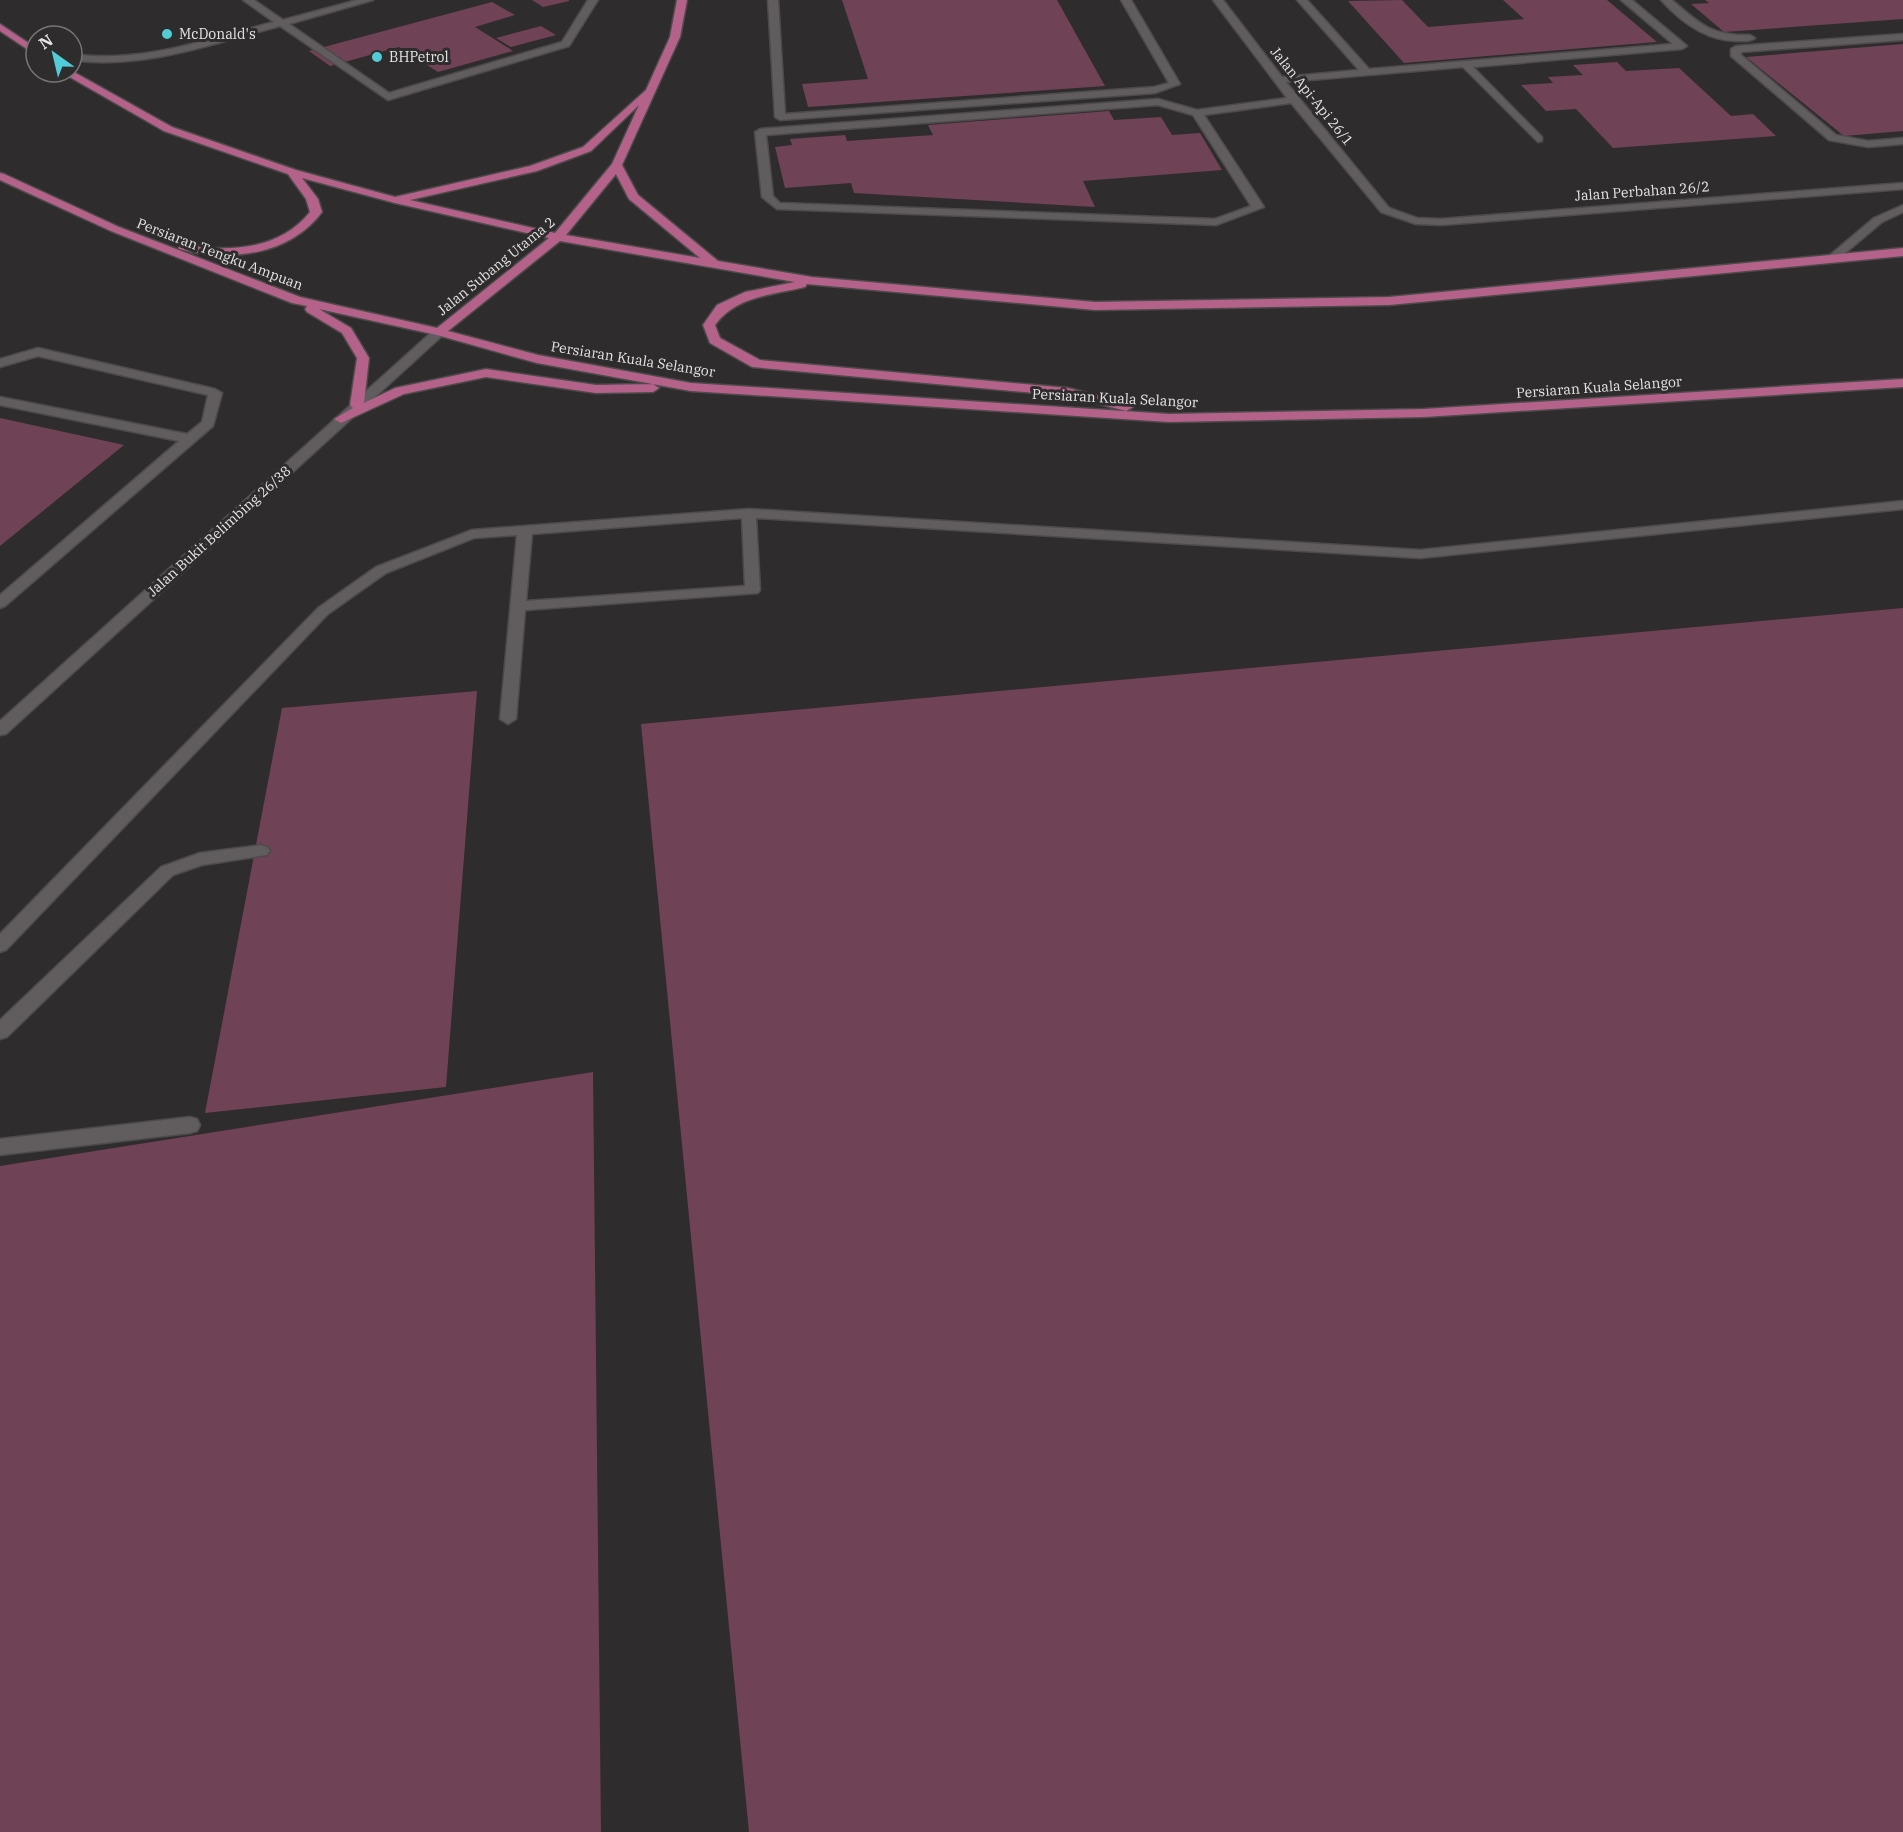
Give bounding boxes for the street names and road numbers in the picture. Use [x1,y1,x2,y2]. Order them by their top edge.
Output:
street label: Jalan Api-Api 26/1 [1267,43,1357,149]
street label: Jalan Perbahan 26/2 [1574,177,1710,205]
street label: Jalan Subang Utama 2 [433,213,559,319]
street label: Persiaran Tengku Ampuan [134,214,306,294]
street label: Persiaran Kuala Selangor [550,337,717,381]
street label: Persiaran Kuala Selangor [1515,372,1683,402]
street label: Persiaran Kuala Selangor [1032,385,1199,411]
street label: Jalan Bukit Belimbing 26/38 [144,462,294,600]

